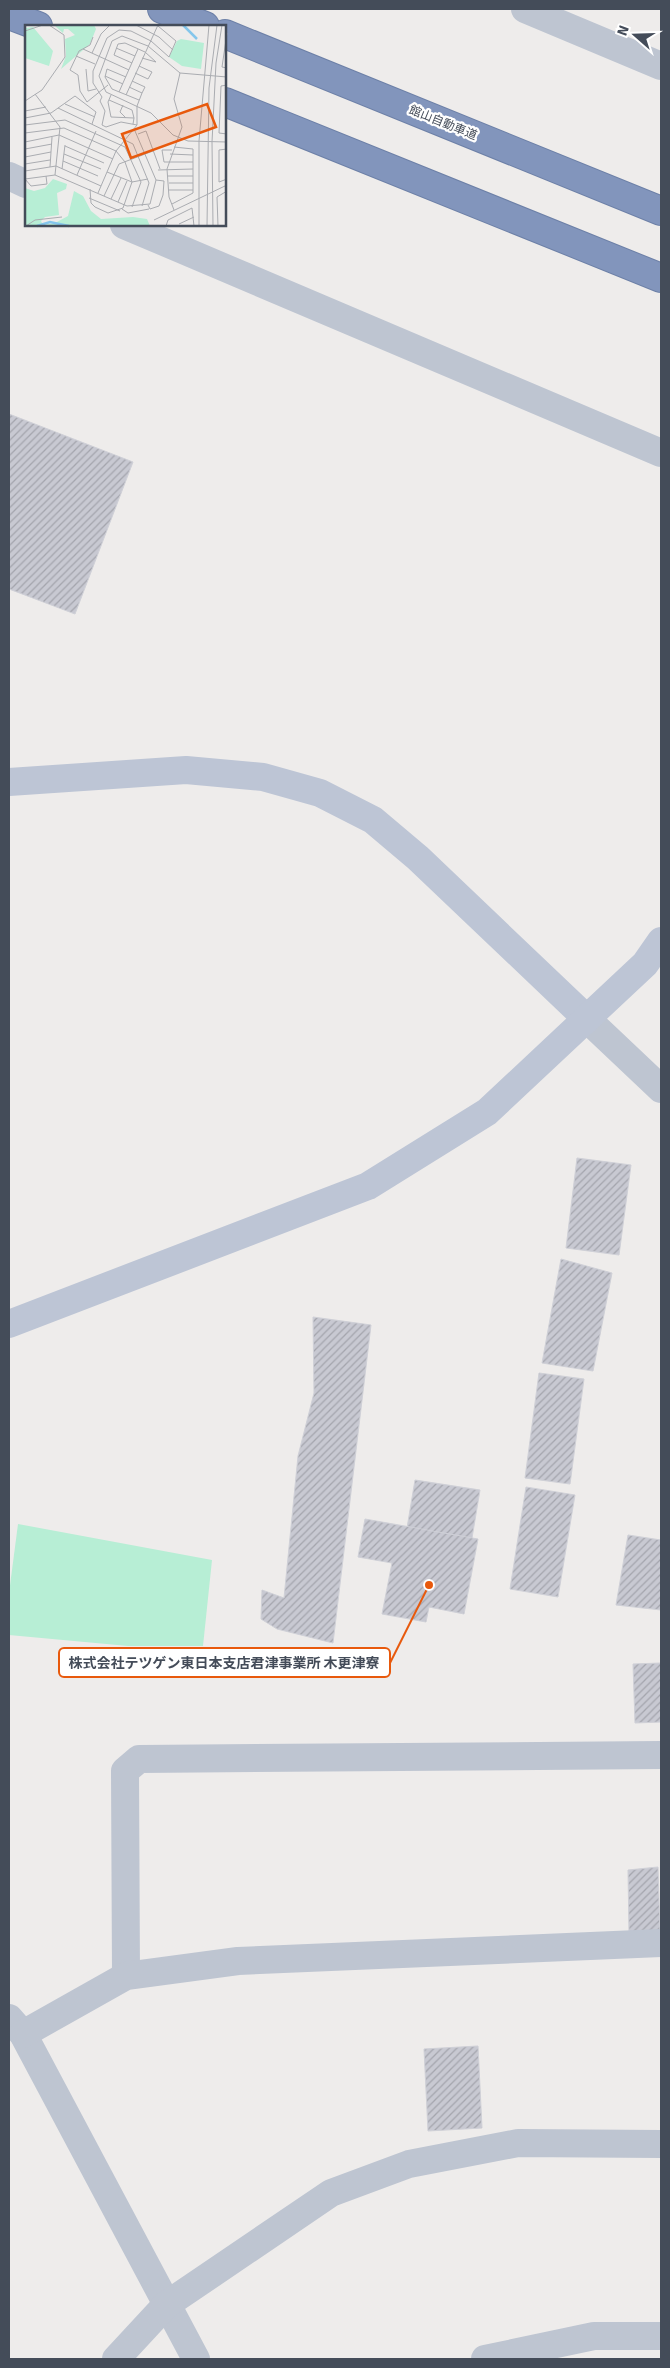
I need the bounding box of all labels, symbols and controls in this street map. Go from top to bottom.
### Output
north arrow [610,10,660,60]
text: N [614,23,633,38]
inset map [25,25,226,226]
street label: 館山自動車道 [407,103,479,143]
callout: 株式会社テツゲン東日本支店君津事業所 木更津寮 [59,1648,390,1677]
text: 株式会社テツゲン東日本支店君津事業所 木更津寮 [68,1655,380,1672]

